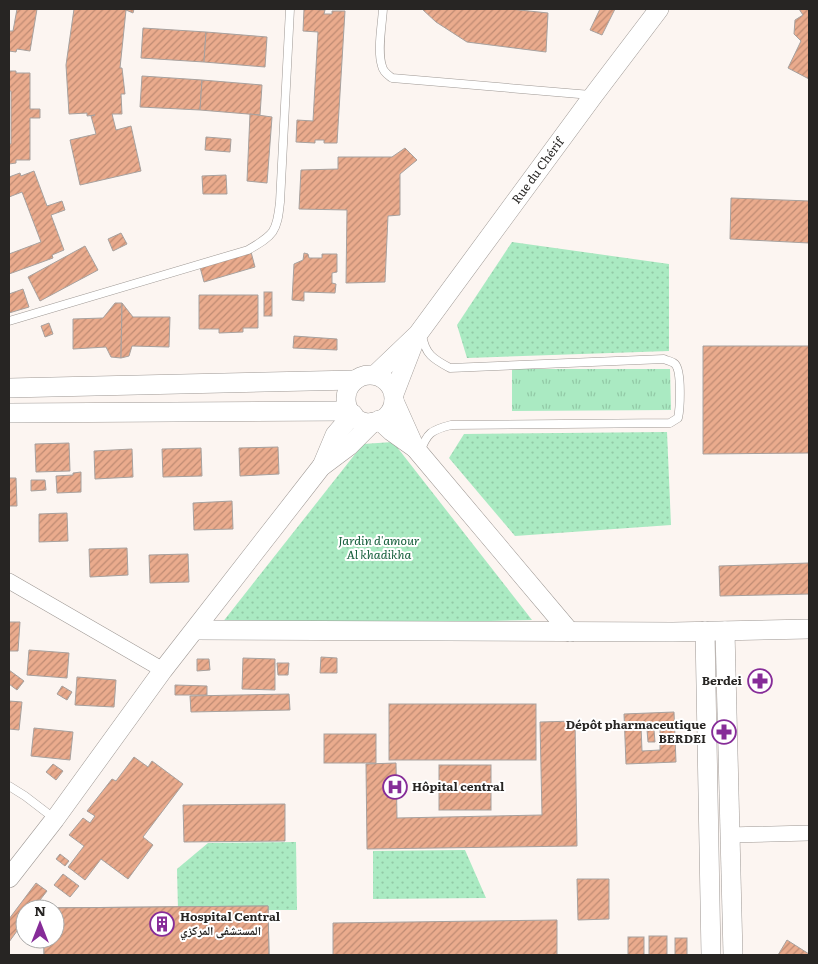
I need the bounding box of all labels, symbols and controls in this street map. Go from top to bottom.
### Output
street label: Rue du Chérif [507,132,568,207]
park label: Jardin d'amour Al khadikha [338,531,420,563]
pharmacy icon: Berdei [747,668,773,694]
place label: Berdei [702,671,743,689]
place label: Dépôt pharmaceutique BERDEI [566,715,706,747]
pharmacy icon: Dépôt pharmaceutique BERDEI [711,719,737,745]
hospital icon: Hôpital central [382,774,408,800]
place label: Hôpital central [412,777,505,795]
north arrow [15,899,65,949]
text: N [34,900,46,920]
place label: Hospital Central المستشفى المركزي [180,907,281,941]
building icon: Hospital Central المستشفى المركزي [149,911,175,937]

